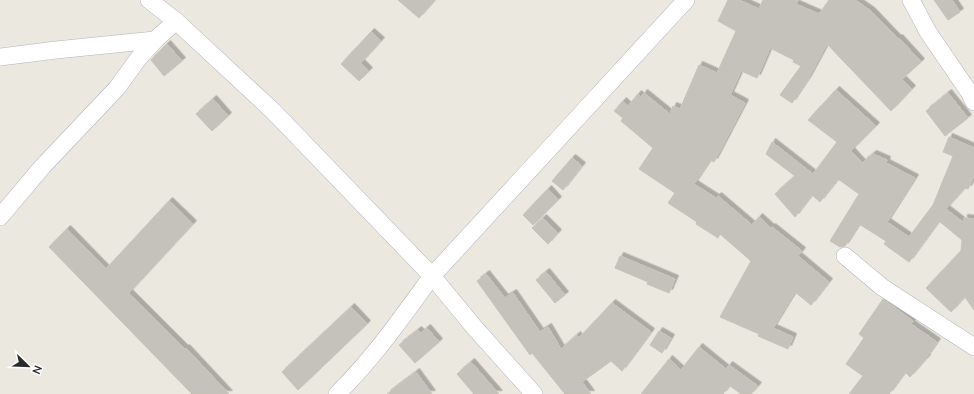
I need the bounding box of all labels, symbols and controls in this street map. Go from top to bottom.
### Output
north arrow [8,346,48,386]
text: N [28,363,45,376]

